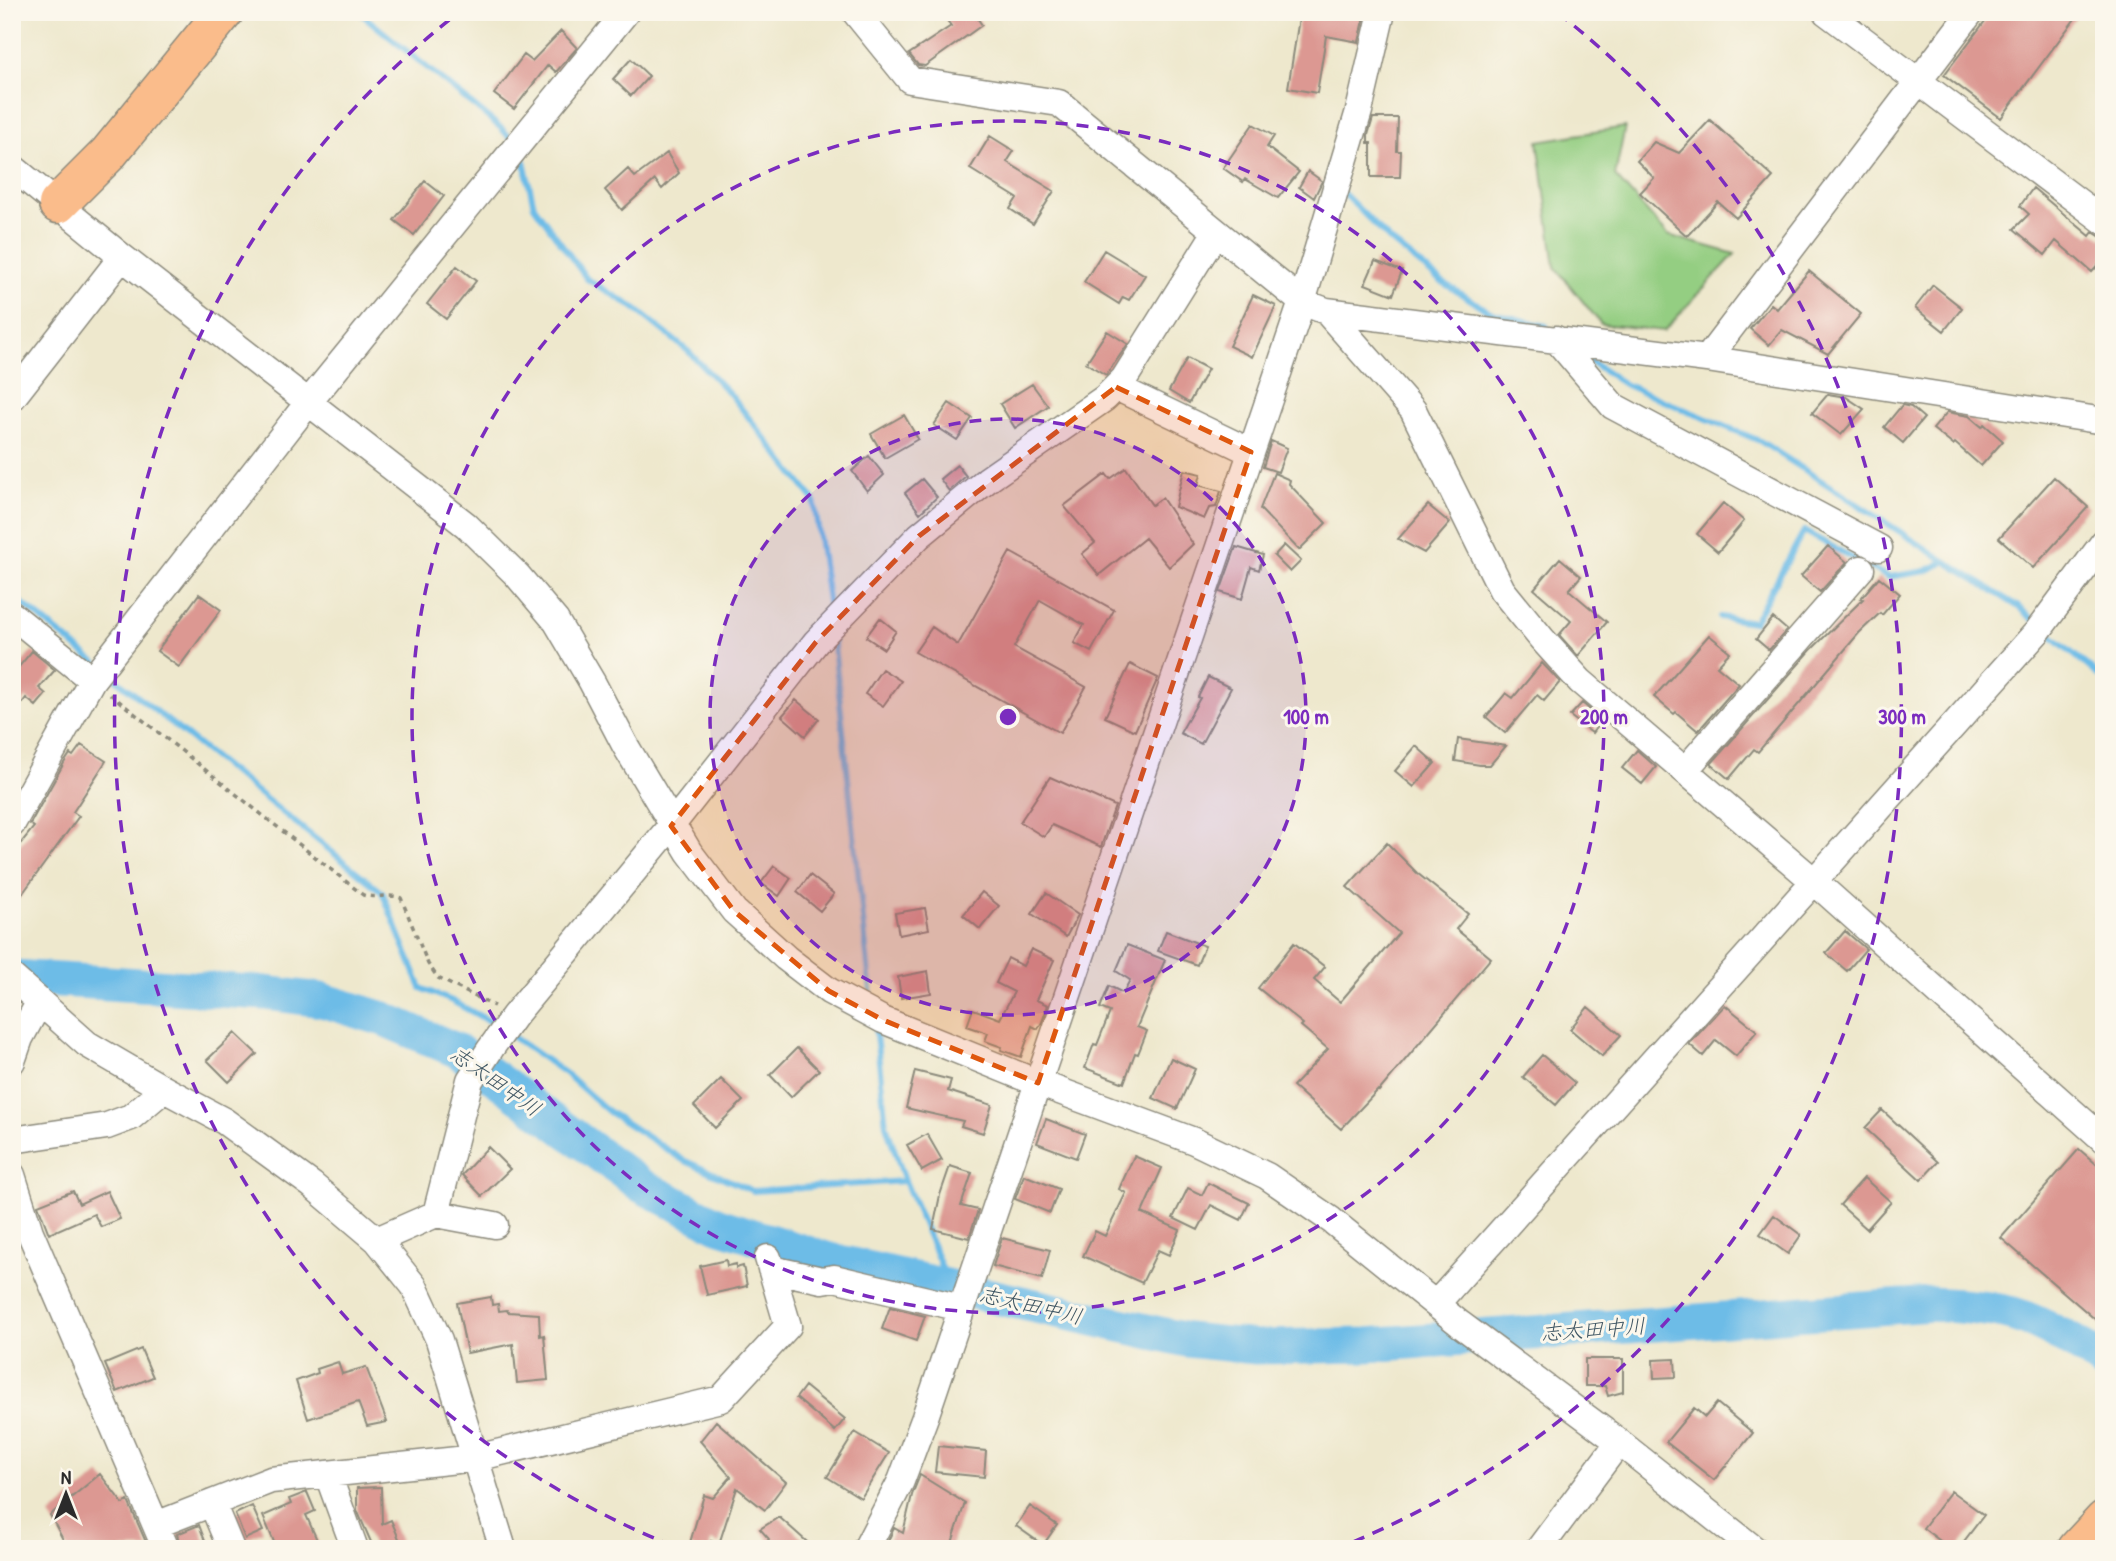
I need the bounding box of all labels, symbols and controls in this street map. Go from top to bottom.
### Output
text: 100 m [1283,702,1329,731]
text: 200 m [1580,702,1628,731]
text: 300 m [1878,702,1926,731]
centre of rings [996,705,1020,729]
water label: 志太田中川 [445,1039,547,1123]
water label: 志太田中川 [977,1279,1085,1331]
water label: 志太田中川 [1540,1311,1646,1347]
north arrow [32,1460,102,1530]
text: N [61,1464,71,1490]

